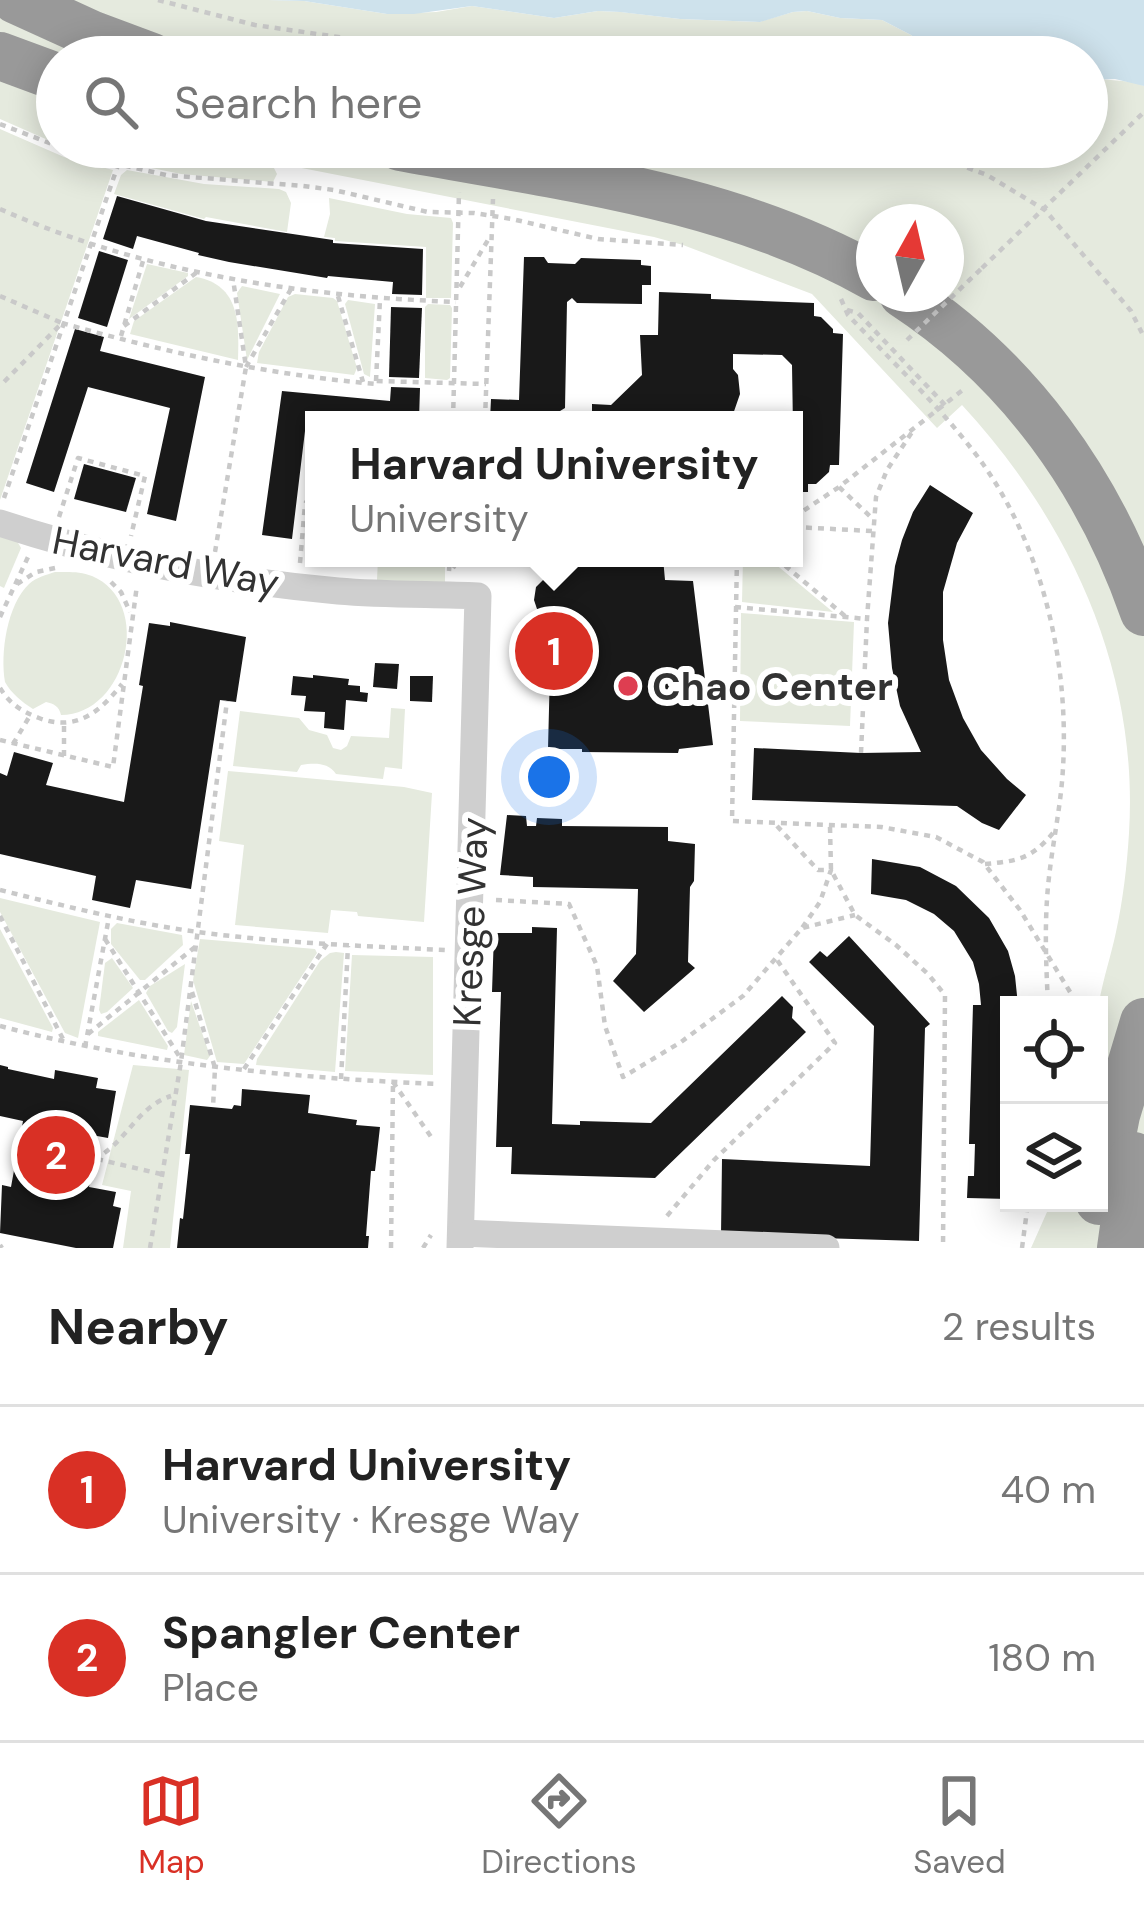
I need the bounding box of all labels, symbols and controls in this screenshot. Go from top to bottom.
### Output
search box [36,36,1108,168]
icon: search [78,69,144,135]
text: Search here [174,73,422,132]
north arrow [856,204,964,312]
popup [305,411,803,567]
text: Harvard University [349,434,759,493]
text: University [349,493,529,544]
street label: Harvard Way [48,515,283,608]
pin: 1 [515,606,593,696]
place label: Chao Center [652,661,893,712]
marker: Chao Center [615,673,641,699]
your location [519,747,579,807]
street label: Kresge Way [441,816,500,1028]
map controls [1000,996,1108,1212]
button: locate [1000,996,1108,1104]
button: layers [1000,1104,1108,1212]
pin: 2 [17,1110,95,1200]
text: Nearby [48,1293,229,1360]
text: 2 results [942,1301,1096,1352]
text: Harvard University [162,1435,571,1494]
text: 1 [80,1464,94,1515]
text: 40 m [1001,1464,1096,1515]
text: University · Kresge Way [162,1494,580,1545]
text: Spangler Center [162,1603,520,1662]
text: 2 [76,1632,98,1683]
text: 180 m [988,1632,1096,1683]
text: Place [162,1662,259,1713]
tab: Map [138,1768,205,1883]
tab: Directions [481,1768,637,1883]
tab: Saved [913,1768,1006,1883]

